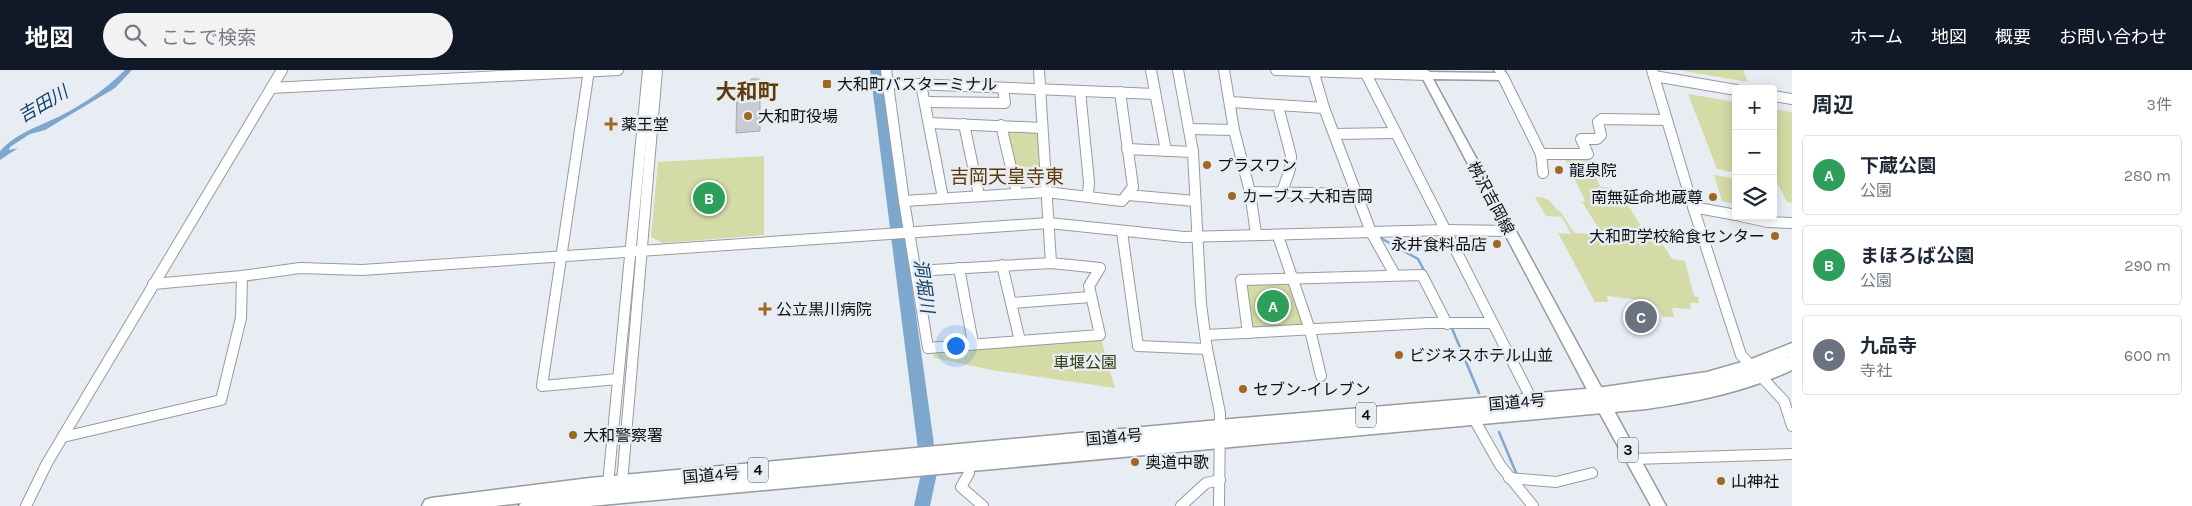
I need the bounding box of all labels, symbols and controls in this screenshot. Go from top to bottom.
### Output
search box [103,13,453,58]
icon: search [121,21,149,49]
text: 地図 [25,24,73,52]
text: ホーム [1850,26,1903,48]
text: 地図 [1931,26,1967,48]
text: 概要 [1995,26,2031,48]
text: お問い合わせ [2059,26,2167,48]
text: ここで検索 [161,27,256,49]
place label: 大和町バスターミナル [837,75,997,94]
marker: 大和町バスターミナル [821,78,833,90]
water label: 吉田川 [14,80,74,127]
district label: 大和町 [716,80,779,104]
map controls [1732,85,1777,220]
button: + [1732,85,1777,130]
text: 周辺 [1812,93,1854,117]
text: 3件 [2147,95,2172,114]
place label: 大和町役場 [758,107,838,126]
marker: 大和町役場 [742,110,754,122]
place label: 薬王堂 [621,115,669,134]
marker: 薬王堂 [605,118,617,130]
button: − [1732,130,1777,175]
text: 下蔵公園 [1860,155,1936,177]
place label: プラスワン [1217,156,1297,175]
street label: 桝沢吉岡線 [1464,158,1518,238]
marker: プラスワン [1201,159,1213,171]
place label: 龍泉院 [1569,161,1617,180]
marker: 龍泉院 [1553,164,1565,176]
district label: 吉岡天皇寺東 [950,166,1064,188]
text: A [1824,166,1834,185]
text: 280 m [2124,166,2171,185]
button: layers [1732,175,1777,220]
pin: B [693,179,725,217]
text: 公園 [1860,181,1892,200]
place label: カーブス 大和吉岡 [1242,187,1373,206]
place label: 南無延命地蔵尊 [1591,188,1703,207]
marker: カーブス 大和吉岡 [1226,190,1238,202]
marker: 南無延命地蔵尊 [1707,191,1719,203]
place label: 大和町学校給食センター [1589,227,1765,246]
marker: 大和町学校給食センター [1769,230,1781,242]
place label: 永井食料品店 [1391,235,1487,254]
marker: 永井食料品店 [1491,238,1503,250]
text: まほろば公園 [1860,245,1974,267]
text: B [1824,256,1834,275]
text: 290 m [2124,256,2171,275]
water label: 洞堀川 [909,258,939,316]
text: 公園 [1860,271,1892,290]
pin: A [1257,287,1289,325]
pin: C [1625,298,1657,336]
place label: 公立黒川病院 [776,300,872,319]
marker: 公立黒川病院 [758,302,772,316]
your location [943,333,969,359]
text: 九品寺 [1860,335,1917,357]
place label: ビジネスホテル山並 [1409,346,1553,365]
text: C [1824,346,1834,365]
text: 600 m [2124,346,2171,365]
marker: ビジネスホテル山並 [1393,349,1405,361]
park label: 車堰公園 [1053,353,1117,372]
text: 寺社 [1860,361,1892,380]
place label: セブン-イレブン [1253,380,1371,399]
marker: セブン-イレブン [1237,383,1249,395]
street label: 国道4号 [1488,390,1546,414]
road number: 4 [1356,402,1376,428]
street label: 国道4号 [1085,425,1143,449]
place label: 大和警察署 [583,426,663,445]
marker: 大和警察署 [567,429,579,441]
road number: 3 [1618,438,1638,462]
place label: 奥道中歌 [1145,453,1209,472]
marker: 奥道中歌 [1129,456,1141,468]
road number: 4 [748,458,768,482]
street label: 国道4号 [682,463,740,487]
place label: 山神社 [1731,472,1779,491]
marker: 山神社 [1715,475,1727,487]

